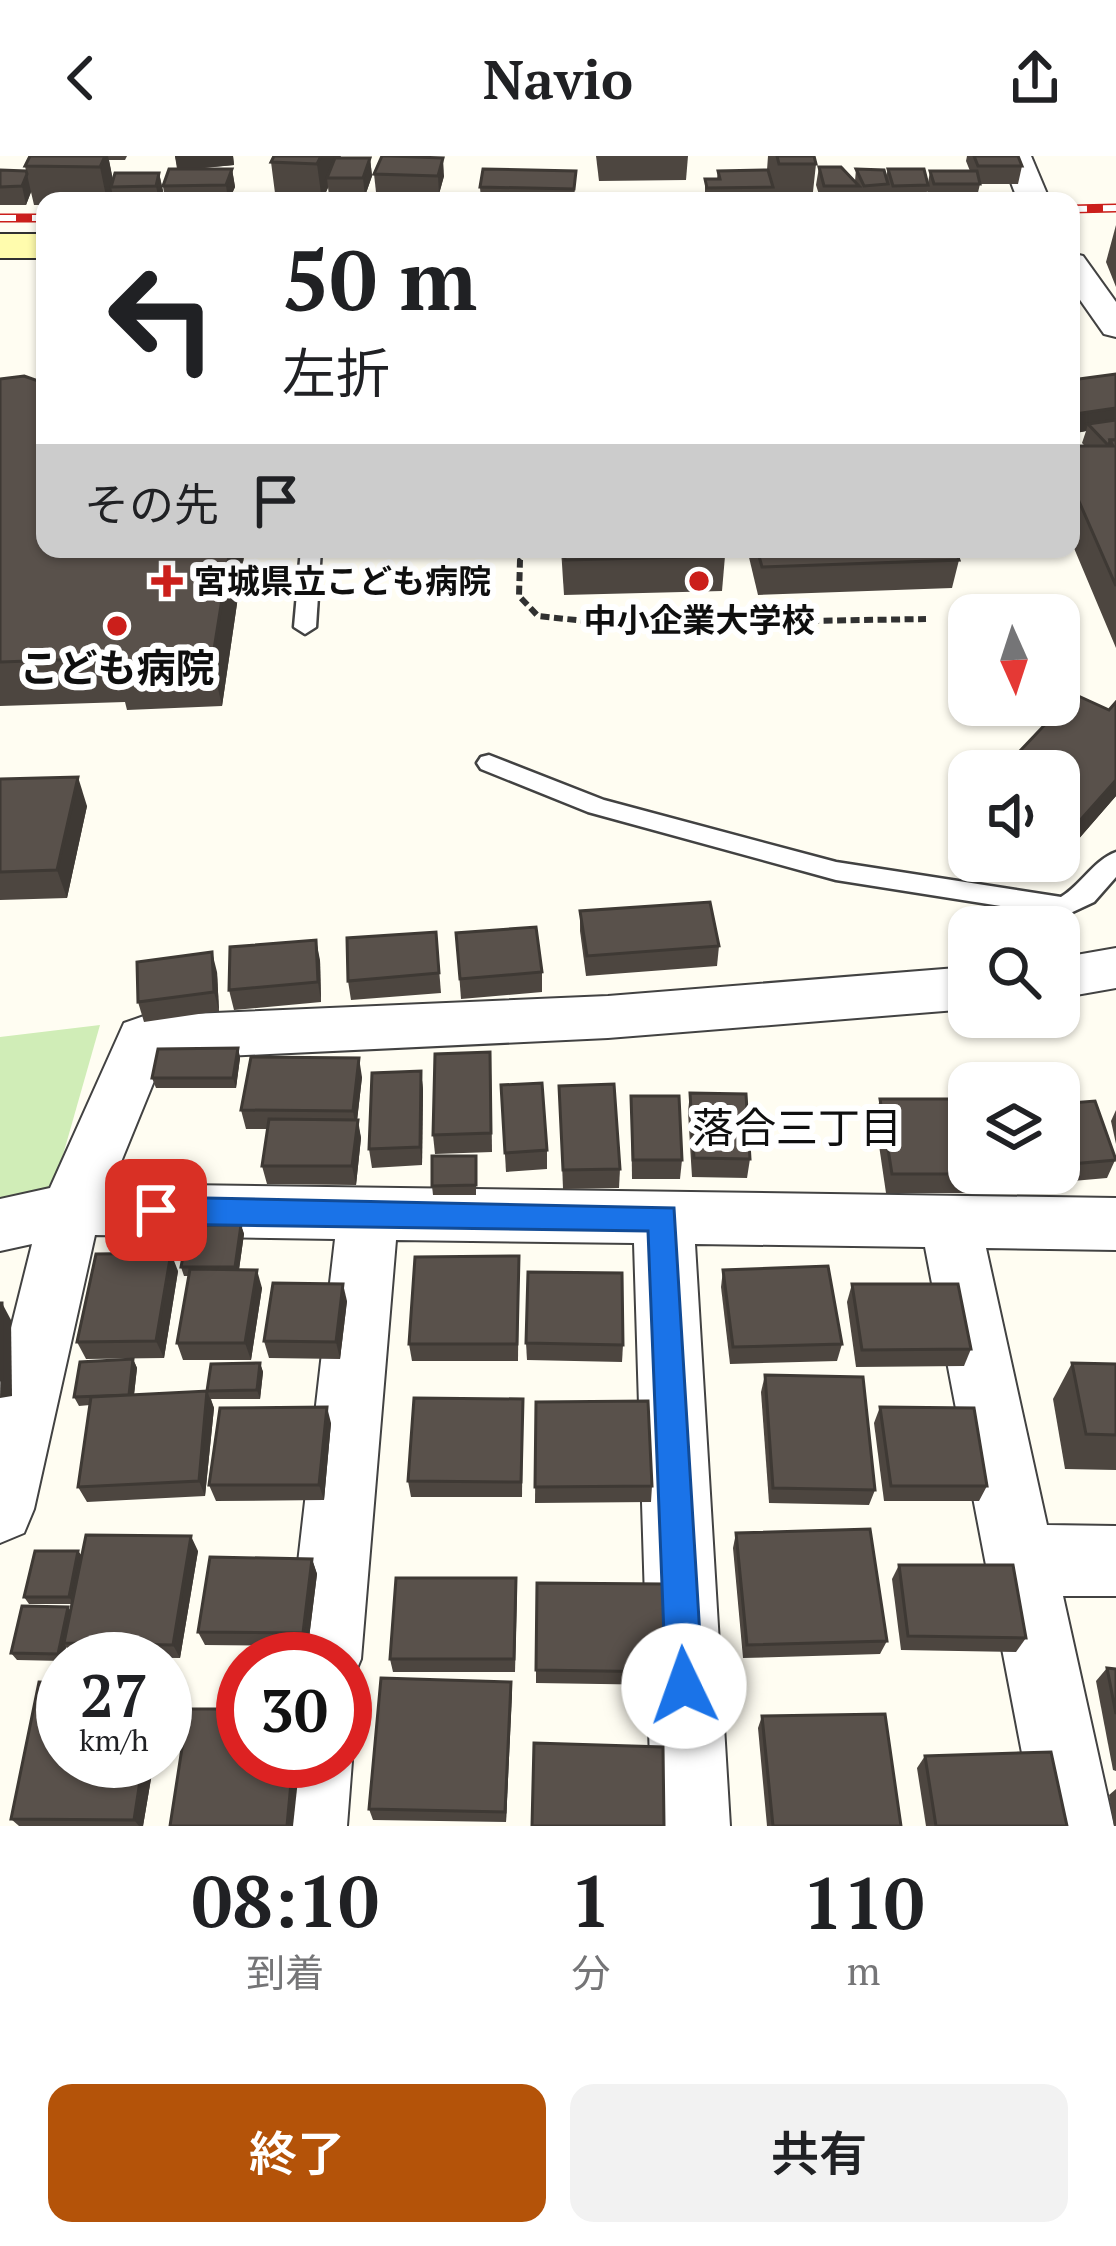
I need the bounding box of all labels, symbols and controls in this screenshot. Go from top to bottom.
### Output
text: Navio [483,43,633,114]
icon: back [48,45,114,111]
icon: share [1002,45,1068,111]
text: 50 m [282,223,477,334]
icon: left [84,240,240,396]
text: 左折 [282,337,390,408]
icon: arrive [243,468,309,534]
text: その先 [84,474,219,534]
place label: 宮城県立こども病院 [194,559,491,602]
marker: 宮城県立こども病院 [151,565,183,597]
marker: 中小企業大学校 [686,568,712,594]
north arrow [948,594,1080,726]
map controls [948,594,1080,1194]
place label: 中小企業大学校 [584,598,815,641]
marker: こども病院 [104,613,130,639]
place label: こども病院 [19,641,215,693]
button: sound [948,750,1080,882]
button: search [948,906,1080,1038]
button: layers [948,1062,1080,1194]
district label: 落合三丁目 [692,1099,902,1155]
pin [105,1159,207,1261]
icon: arrive [123,1177,189,1243]
position arrow [621,1623,747,1749]
speed limit sign: 30 [216,1632,372,1788]
text: 27 [80,1655,148,1734]
text: km/h [79,1720,149,1760]
text: 08:10 [191,1852,379,1948]
text: 1 [570,1852,611,1948]
text: 110 [802,1854,925,1950]
text: m [847,1944,880,1996]
text: 到着 [246,1946,324,1998]
text: 分 [571,1946,610,1998]
button: 終了 [48,2084,546,2222]
button: 共有 [570,2084,1068,2222]

